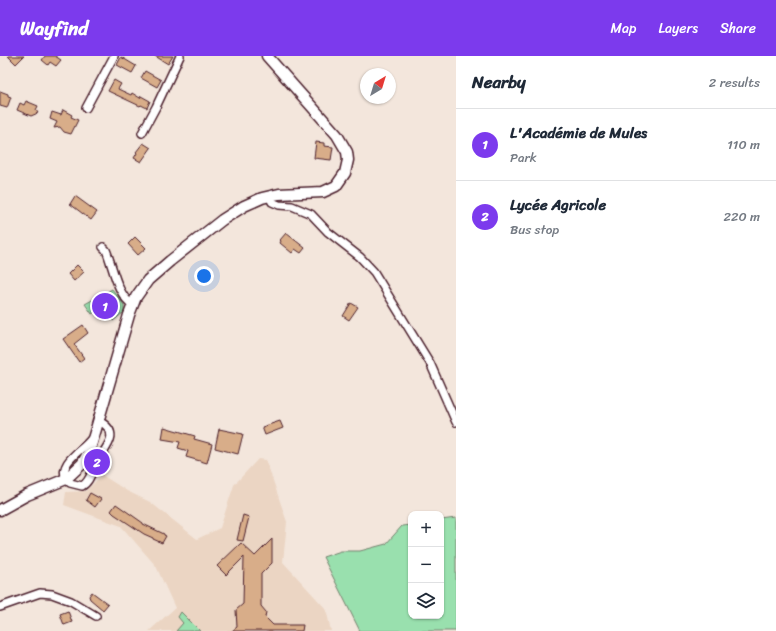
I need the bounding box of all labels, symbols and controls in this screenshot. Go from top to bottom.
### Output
text: Wayfind [20,12,88,45]
text: Map [611,16,636,41]
text: Layers [658,16,698,41]
text: Share [720,16,756,41]
text: Nearby [472,67,526,97]
north arrow [360,68,396,104]
text: 2 results [709,71,760,94]
text: L'Académie de Mules [510,120,647,146]
text: 1 [482,133,488,156]
text: 110 m [727,133,760,156]
text: Park [510,146,537,169]
text: Lycée Agricole [510,192,606,218]
text: 2 [481,205,489,228]
text: 220 m [723,205,760,228]
text: Bus stop [510,218,559,241]
your location [194,266,214,286]
pin: 1 [92,291,118,321]
pin: 2 [84,447,110,477]
map controls [408,511,444,619]
button: + [408,511,444,547]
button: − [408,547,444,583]
button: layers [408,583,444,619]

